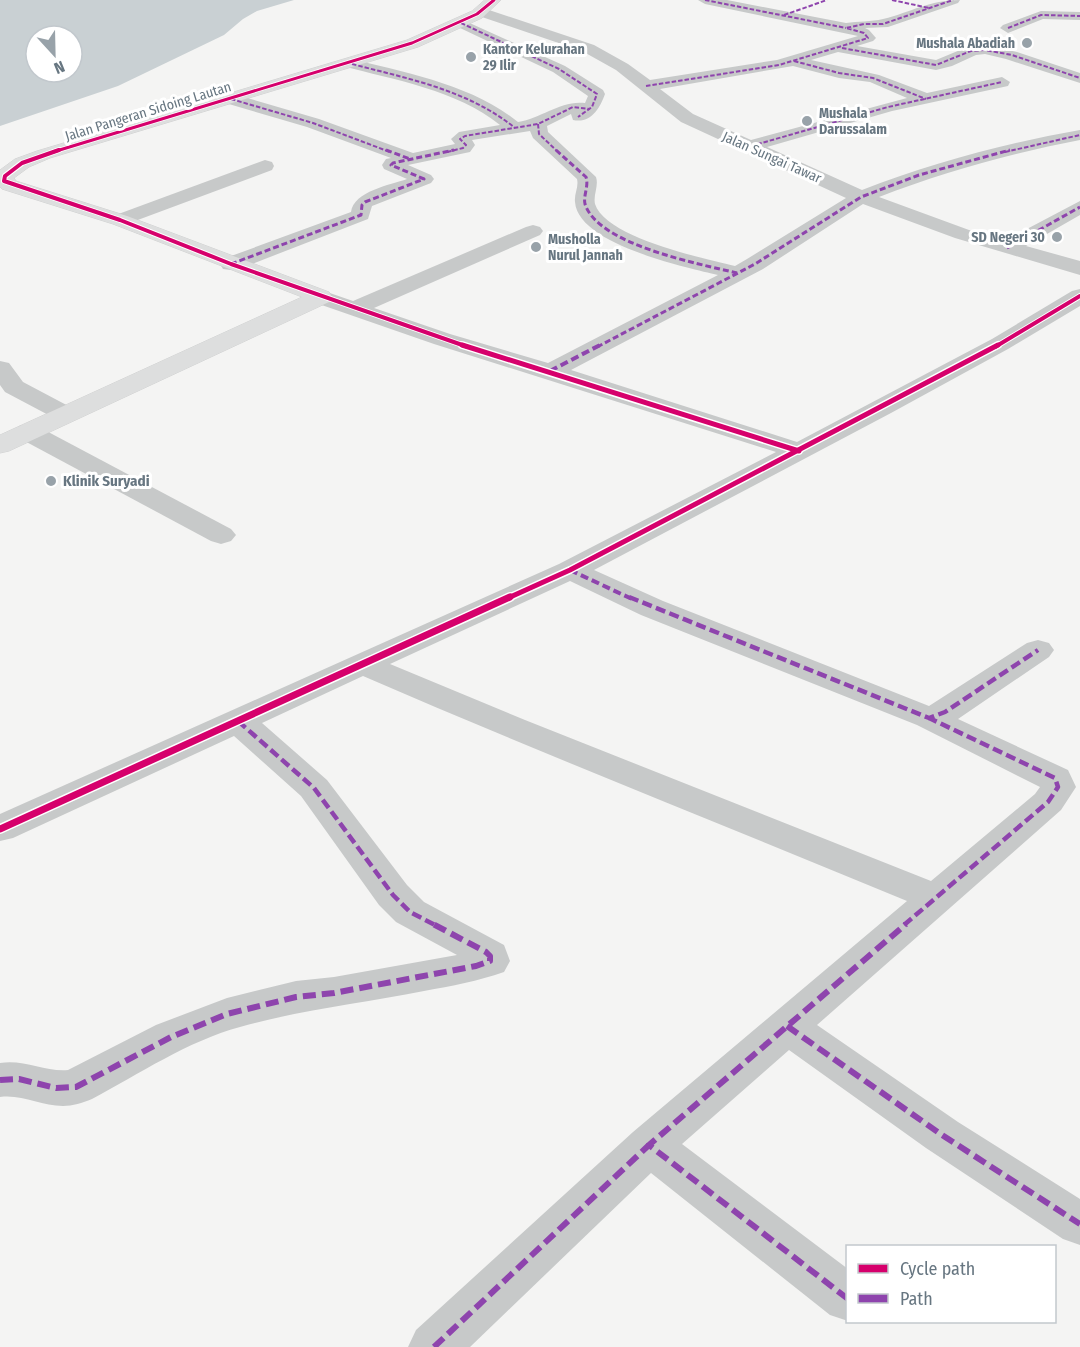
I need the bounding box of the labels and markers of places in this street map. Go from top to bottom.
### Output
place label: Mushala Abadiah [916,35,1015,52]
marker: Mushala Abadiah [1020,36,1034,50]
place label: Kantor Kelurahan 29 Ilir [482,41,585,74]
marker: Kantor Kelurahan 29 Ilir [464,50,478,64]
place label: Mushala Darussalam [819,105,887,138]
marker: Mushala Darussalam [800,114,814,128]
place label: SD Negeri 30 [971,229,1045,246]
marker: SD Negeri 30 [1050,230,1064,244]
place label: Musholla Nurul Jannah [548,231,623,264]
marker: Musholla Nurul Jannah [529,240,543,254]
place label: Klinik Suryadi [63,472,150,490]
marker: Klinik Suryadi [44,474,58,488]

